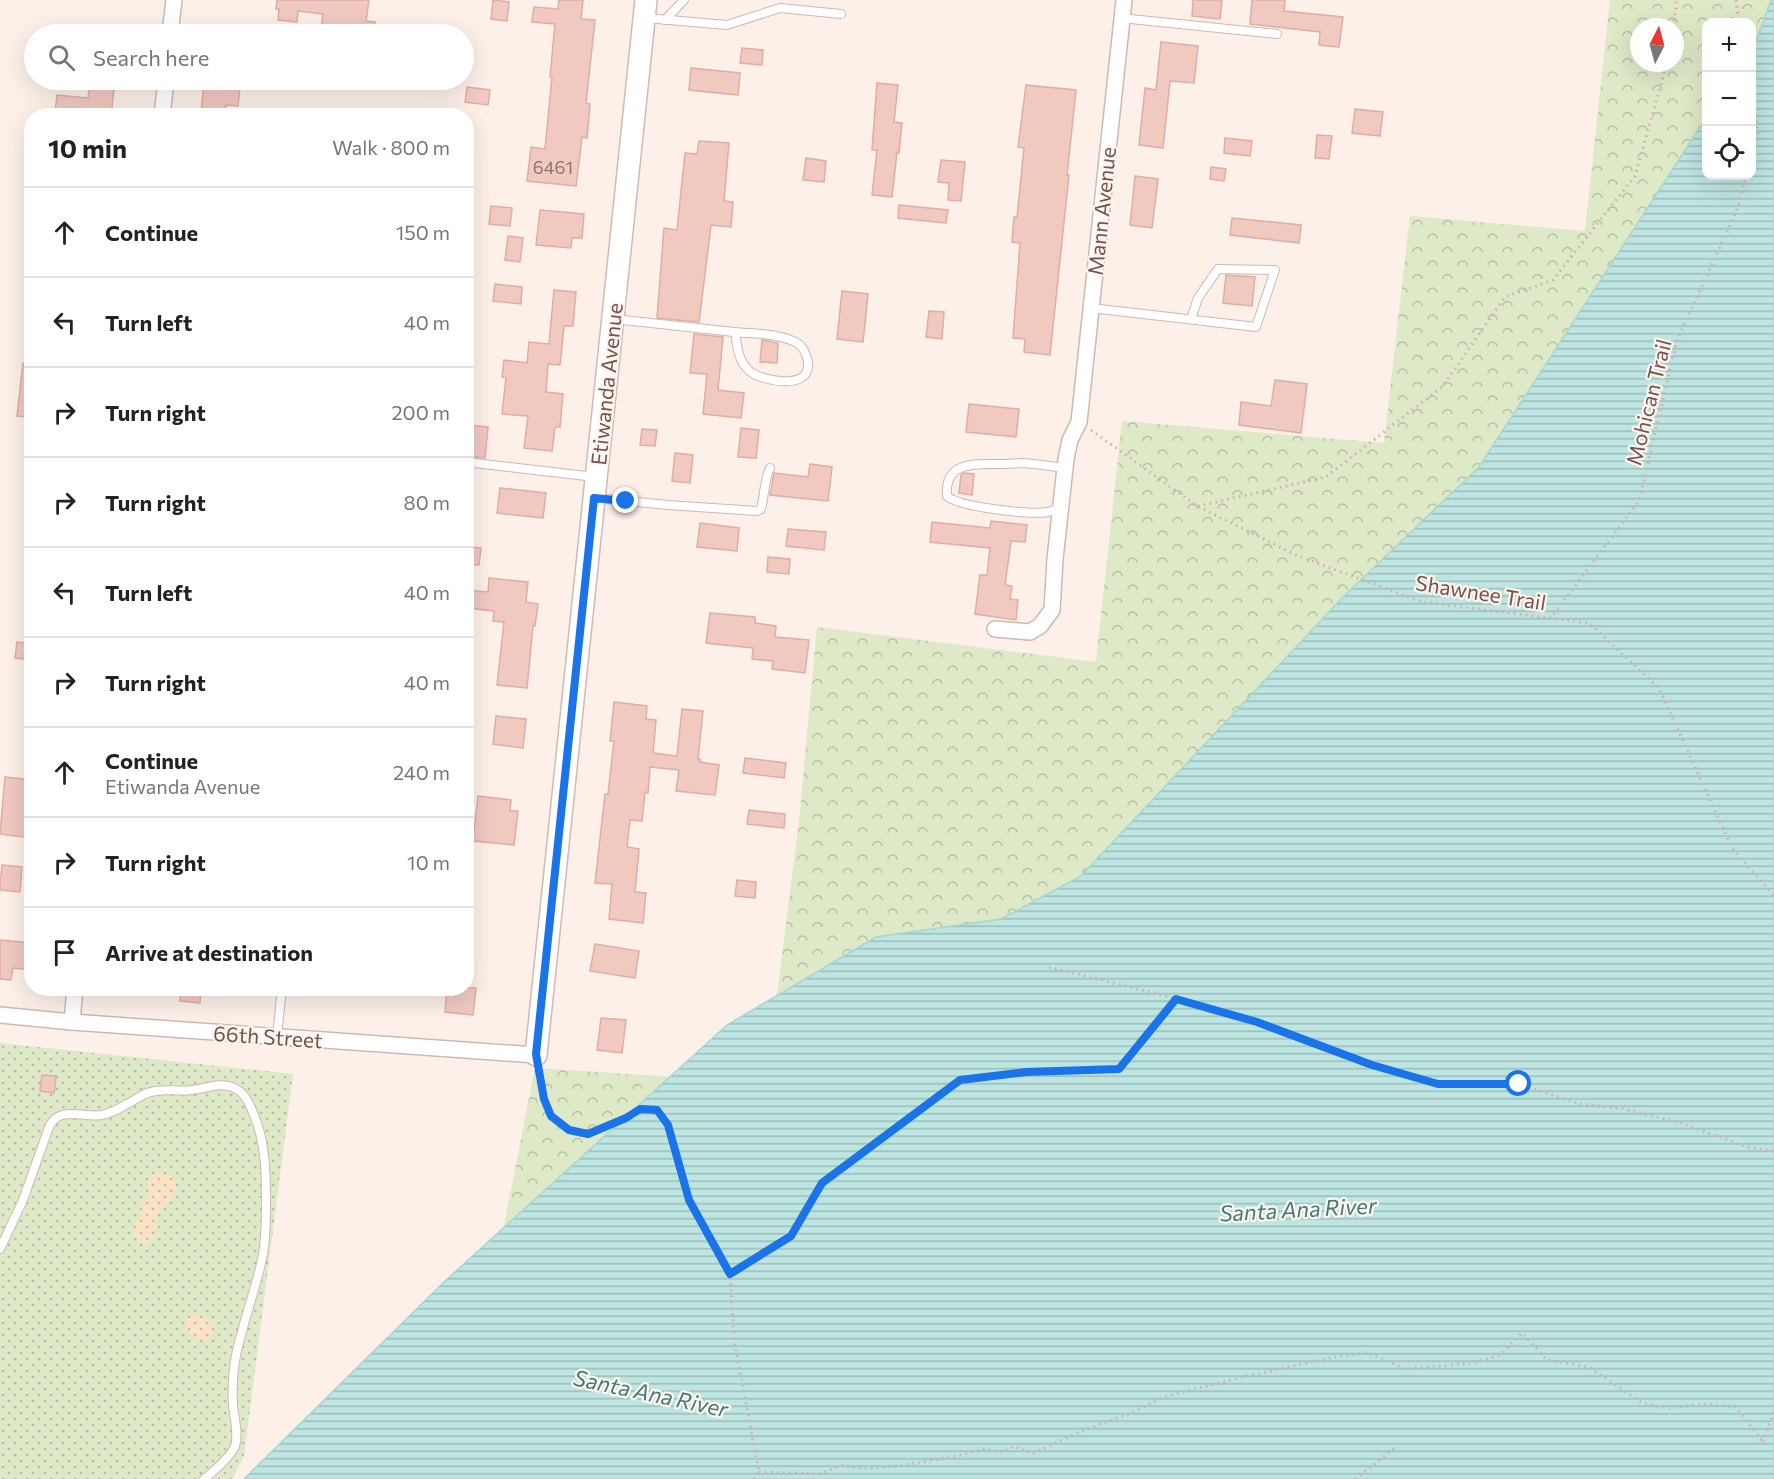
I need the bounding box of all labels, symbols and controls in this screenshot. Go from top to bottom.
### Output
north arrow [1630,18,1684,72]
map controls [1702,18,1756,180]
button: + [1702,18,1756,72]
search box [24,24,474,90]
icon: search [45,41,78,74]
text: Search here [93,44,209,71]
button: − [1702,72,1756,126]
button: locate [1702,126,1756,180]
text: 10 min [48,132,127,163]
text: Walk · 800 m [332,135,450,159]
street label: Mann Avenue [1082,146,1120,276]
house number: 6461 [533,156,573,178]
icon: ahead [48,216,81,249]
text: Continue [105,219,198,246]
text: 150 m [396,220,450,244]
street label: Etiwanda Avenue [585,302,627,466]
icon: left [48,306,81,339]
text: Turn left [105,309,192,336]
text: 40 m [404,310,450,334]
street label: Mohican Trail [1620,336,1676,468]
icon: right [48,396,81,429]
text: Turn right [105,399,206,426]
text: 200 m [392,400,450,424]
icon: right [48,486,81,519]
route end [612,487,638,513]
text: Turn right [105,489,206,516]
text: 80 m [404,490,450,514]
street label: Shawnee Trail [1414,569,1548,615]
icon: left [48,576,81,609]
text: Turn left [105,579,192,606]
text: 40 m [404,580,450,604]
icon: right [48,666,81,699]
text: Turn right [105,669,206,696]
text: 40 m [404,670,450,694]
text: Continue [105,747,198,774]
icon: ahead [48,756,81,789]
text: 240 m [393,760,450,784]
text: Etiwanda Avenue [105,774,260,798]
icon: right [48,846,81,879]
text: Turn right [105,849,206,876]
text: 10 m [407,850,450,874]
icon: arrive [48,936,81,969]
text: Arrive at destination [105,939,313,966]
street label: 66th Street [213,1020,323,1052]
route start [1505,1070,1531,1096]
water label: Santa Ana River [1219,1191,1378,1227]
water label: Santa Ana River [571,1363,732,1423]

